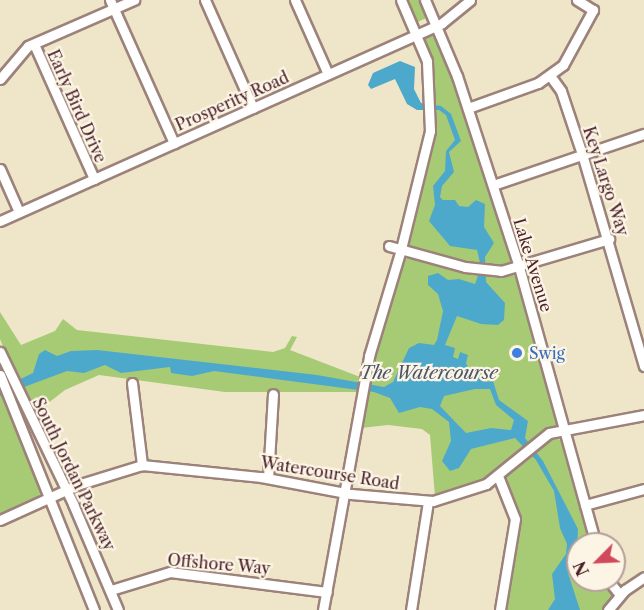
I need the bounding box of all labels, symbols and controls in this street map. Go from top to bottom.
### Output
street label: Early Bird Drive [43,46,111,166]
street label: Prosperity Road [172,67,292,135]
street label: Key Largo Way [579,123,633,239]
street label: Lake Avenue [510,216,556,314]
place label: Swig [529,343,565,363]
marker: Swig [510,346,524,360]
water label: The Watercourse [360,362,498,384]
street label: South Jordan Parkway [29,394,119,554]
street label: Watercourse Road [259,453,401,493]
north arrow [566,532,626,592]
street label: Offshore Way [166,550,272,578]
text: N [569,558,593,579]

